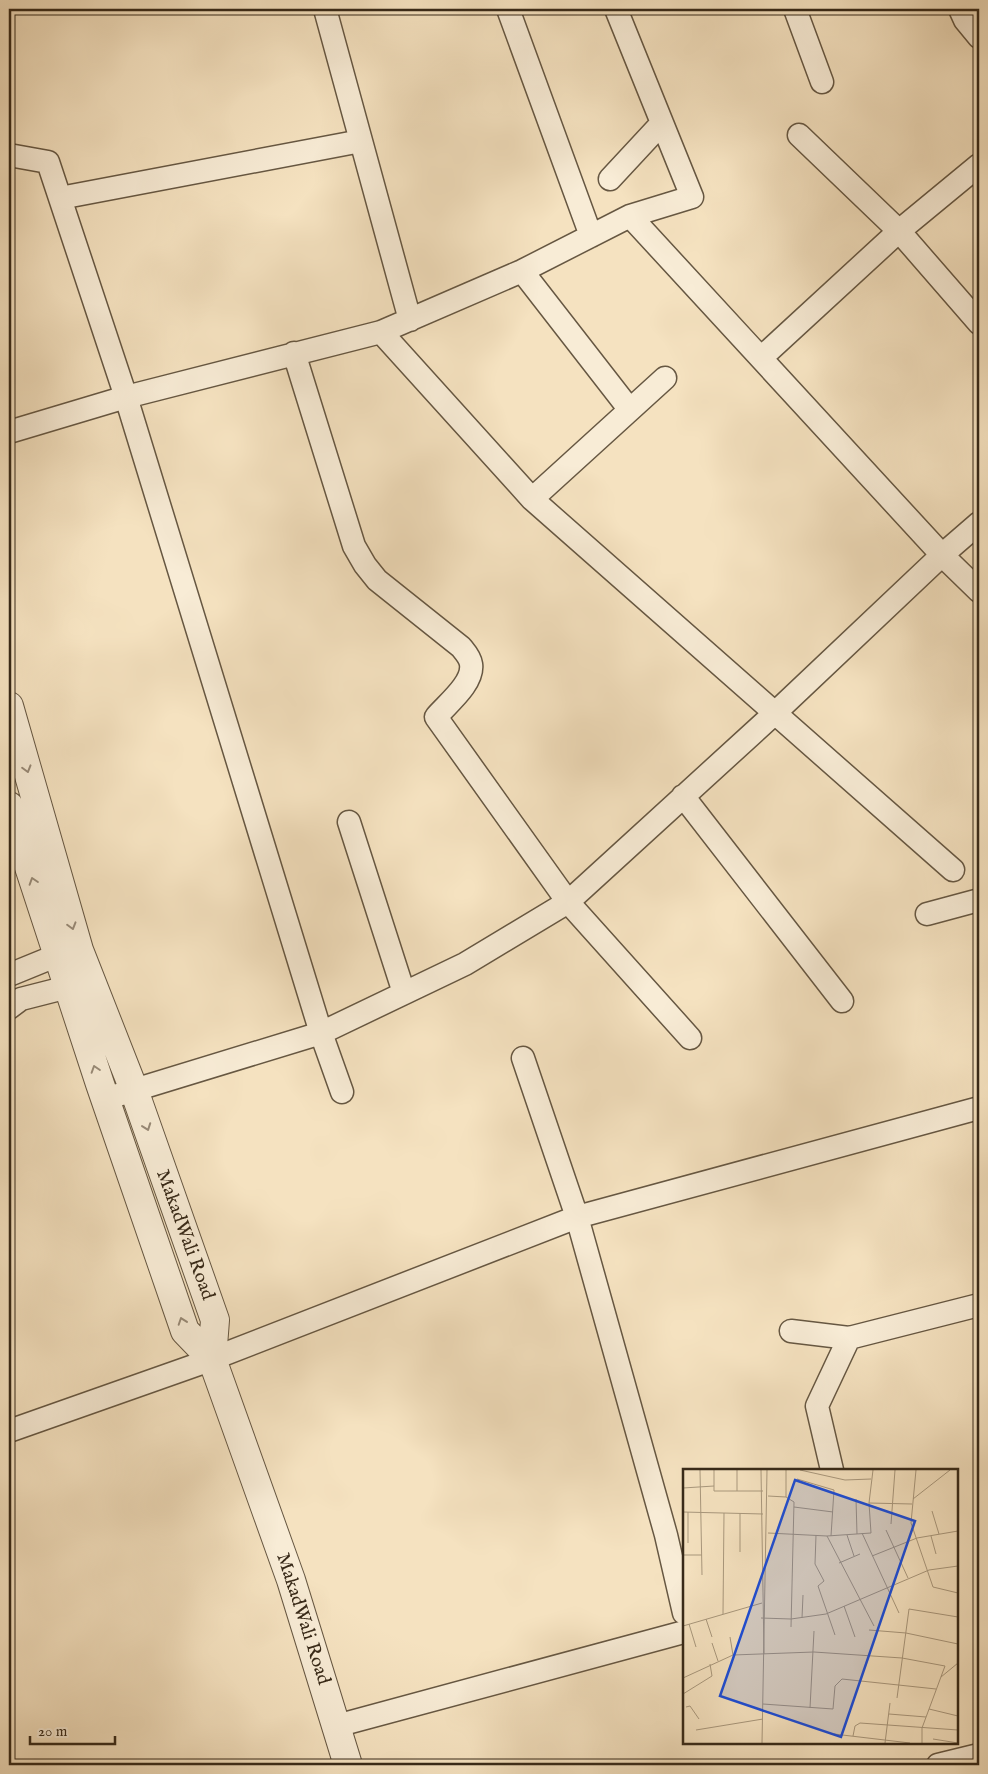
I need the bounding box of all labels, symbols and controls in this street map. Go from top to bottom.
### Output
one-way arrow [21,765,32,774]
one-way arrow [29,877,39,886]
one-way arrow [66,921,76,929]
one-way arrow [90,1065,100,1073]
one-way arrow [141,1122,151,1131]
street label: MakadWali Road [150,1166,220,1304]
one-way arrow [178,1318,188,1326]
inset map [683,1469,958,1744]
street label: MakadWali Road [270,1550,336,1689]
scale bar [30,1714,115,1746]
text: 20 m [38,1722,68,1741]

